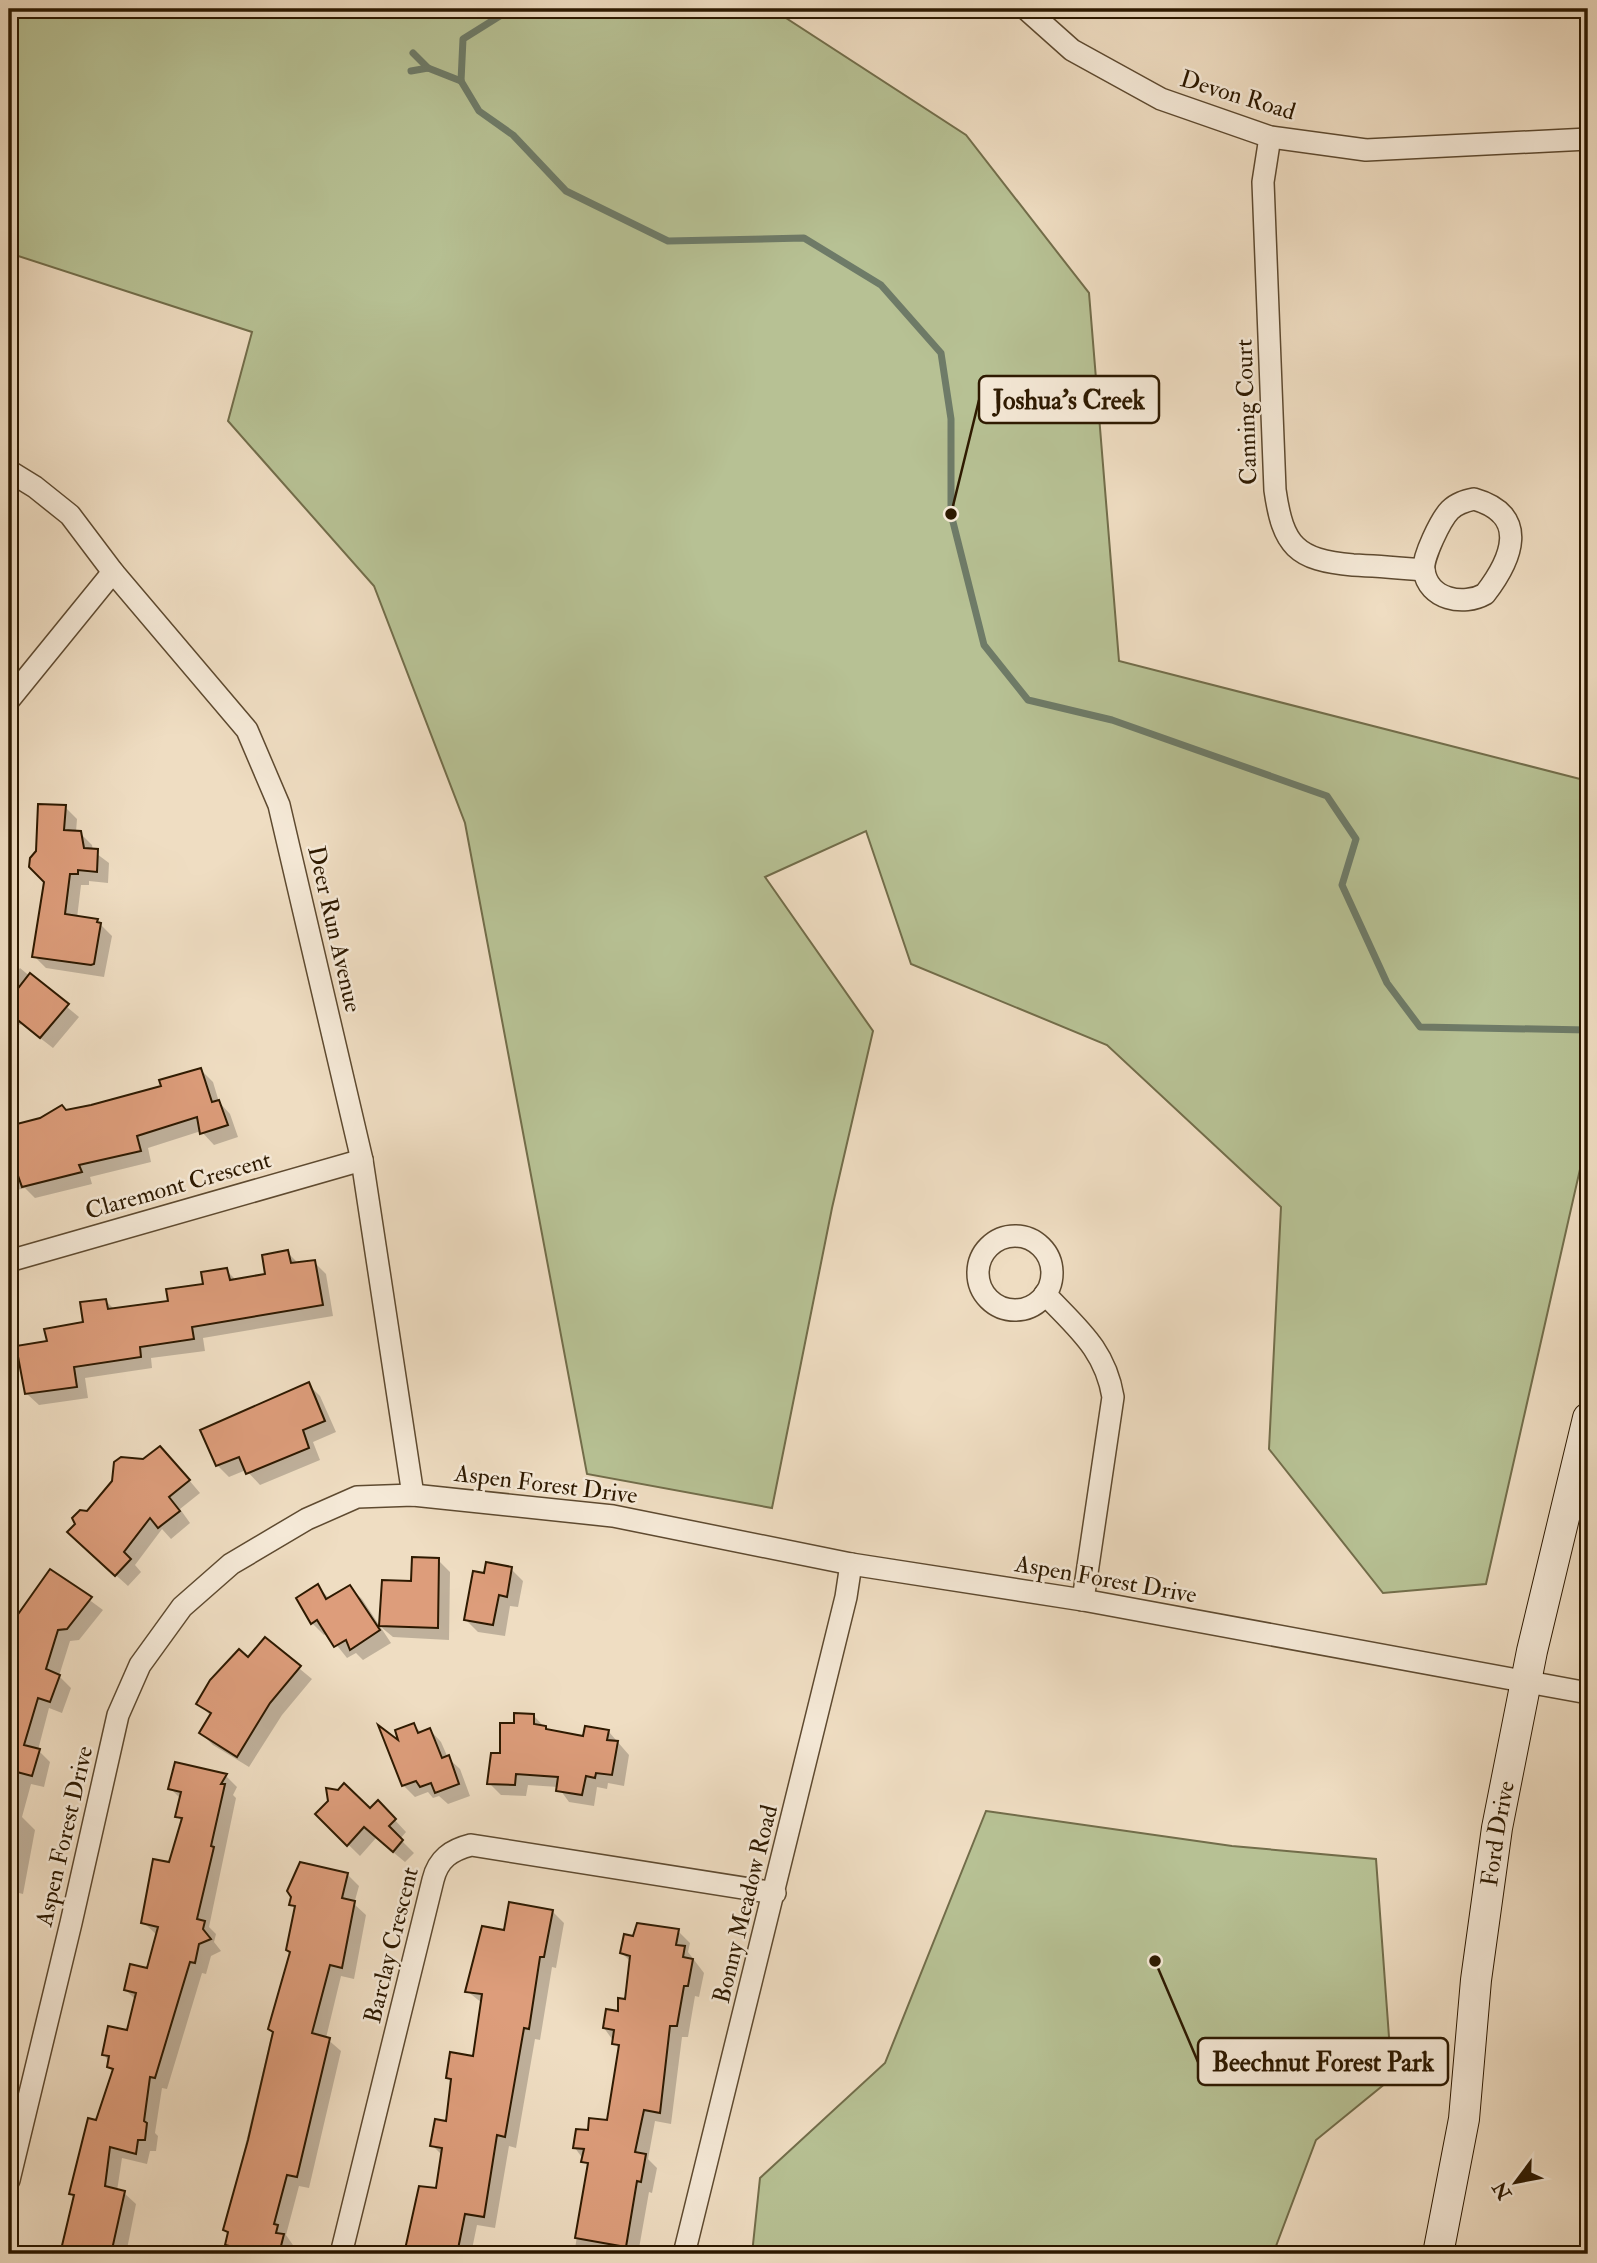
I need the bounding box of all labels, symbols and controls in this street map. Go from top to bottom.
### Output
street label: Devon Road [1176,63,1299,128]
street label: Canning Court [1228,338,1265,485]
callout: Joshua's Creek [979,376,1159,423]
text: Joshua's Creek [991,385,1146,417]
street label: Deer Run Avenue [300,843,369,1015]
street label: Claremont Crescent [82,1144,275,1227]
street label: Aspen Forest Drive [452,1458,639,1511]
street label: Aspen Forest Drive [1012,1548,1199,1611]
street label: Aspen Forest Drive [28,1743,100,1930]
street label: Ford Drive [1474,1778,1522,1888]
street label: Bonny Meadow Road [706,1802,785,2007]
street label: Barclay Crescent [357,1864,426,2026]
callout: Beechnut Forest Park [1198,2038,1448,2085]
text: Beechnut Forest Park [1212,2047,1435,2079]
north arrow [1482,2148,1552,2218]
text: N [1487,2176,1518,2205]

